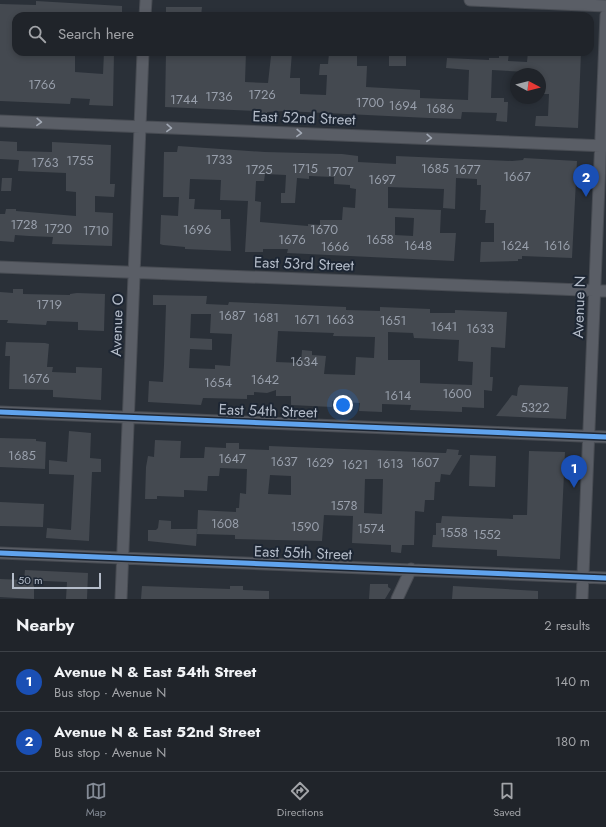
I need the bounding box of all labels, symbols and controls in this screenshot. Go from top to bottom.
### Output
search box [12,12,594,56]
icon: search [26,23,48,45]
text: Search here [58,23,134,45]
north arrow [510,68,546,104]
house number: 1766 [28,75,56,94]
house number: 1726 [248,85,276,104]
house number: 1736 [205,87,233,106]
house number: 1744 [170,90,198,109]
house number: 1700 [356,93,384,112]
house number: 1694 [389,96,418,115]
house number: 1686 [426,99,454,118]
street label: East 52nd Street [252,105,356,131]
one-way arrow [36,118,42,126]
one-way arrow [166,123,172,132]
one-way arrow [296,129,302,137]
one-way arrow [426,134,432,143]
house number: 1733 [206,150,232,169]
house number: 1755 [66,151,94,170]
house number: 1763 [31,153,59,172]
house number: 1715 [292,159,318,178]
house number: 1685 [421,159,449,178]
house number: 1725 [245,160,273,179]
house number: 1677 [454,160,481,179]
house number: 1707 [326,162,354,181]
pin: 2 [573,164,599,197]
house number: 1667 [503,167,531,186]
house number: 1697 [368,170,396,189]
house number: 1728 [10,215,38,234]
house number: 1720 [44,219,72,238]
house number: 1696 [183,220,211,239]
house number: 1670 [310,220,338,239]
house number: 1710 [83,221,109,240]
house number: 1676 [278,230,306,249]
house number: 1658 [366,230,394,249]
house number: 1648 [404,236,432,255]
house number: 1624 [501,236,530,255]
house number: 1616 [544,236,570,255]
house number: 1666 [321,237,349,256]
street label: East 53rd Street [254,251,355,277]
street label: Avenue N [567,275,591,339]
street label: Avenue O [105,293,129,357]
house number: 1719 [36,295,62,314]
house number: 1687 [218,306,246,325]
house number: 1681 [253,308,279,327]
house number: 1671 [294,310,320,329]
house number: 1663 [326,310,354,329]
house number: 1651 [380,311,406,330]
house number: 1641 [431,317,457,336]
house number: 1633 [466,319,494,338]
house number: 1634 [290,352,318,371]
house number: 1676 [22,369,50,388]
house number: 1642 [251,370,279,389]
house number: 1654 [204,373,233,392]
house number: 1600 [443,384,472,403]
house number: 1614 [385,386,412,405]
your location [333,395,353,415]
street label: East 54th Street [218,398,318,424]
house number: 5322 [520,398,550,417]
house number: 1685 [8,446,36,465]
house number: 1647 [218,449,246,468]
house number: 1637 [270,452,298,471]
house number: 1629 [306,453,334,472]
house number: 1607 [411,453,439,472]
house number: 1613 [377,454,403,473]
house number: 1621 [342,455,368,474]
pin: 1 [561,455,587,488]
house number: 1578 [330,496,358,515]
house number: 1608 [211,514,239,533]
house number: 1590 [291,517,319,536]
house number: 1574 [357,519,385,538]
house number: 1558 [440,523,468,542]
house number: 1552 [473,525,501,544]
street label: East 55th Street [253,540,353,566]
scale bar [12,571,101,590]
text: 50 m [18,572,43,588]
text: Nearby [16,613,74,637]
text: 2 results [544,616,590,635]
text: Avenue N & East 54th Street [54,661,256,683]
text: 1 [26,672,32,691]
text: 140 m [555,672,590,691]
text: Bus stop · Avenue N [54,683,166,702]
text: Avenue N & East 52nd Street [54,721,260,743]
text: 2 [25,732,33,751]
text: 180 m [555,732,590,751]
text: Bus stop · Avenue N [54,743,166,762]
tab: Map [85,780,107,820]
tab: Directions [277,780,323,820]
tab: Saved [493,780,521,820]

